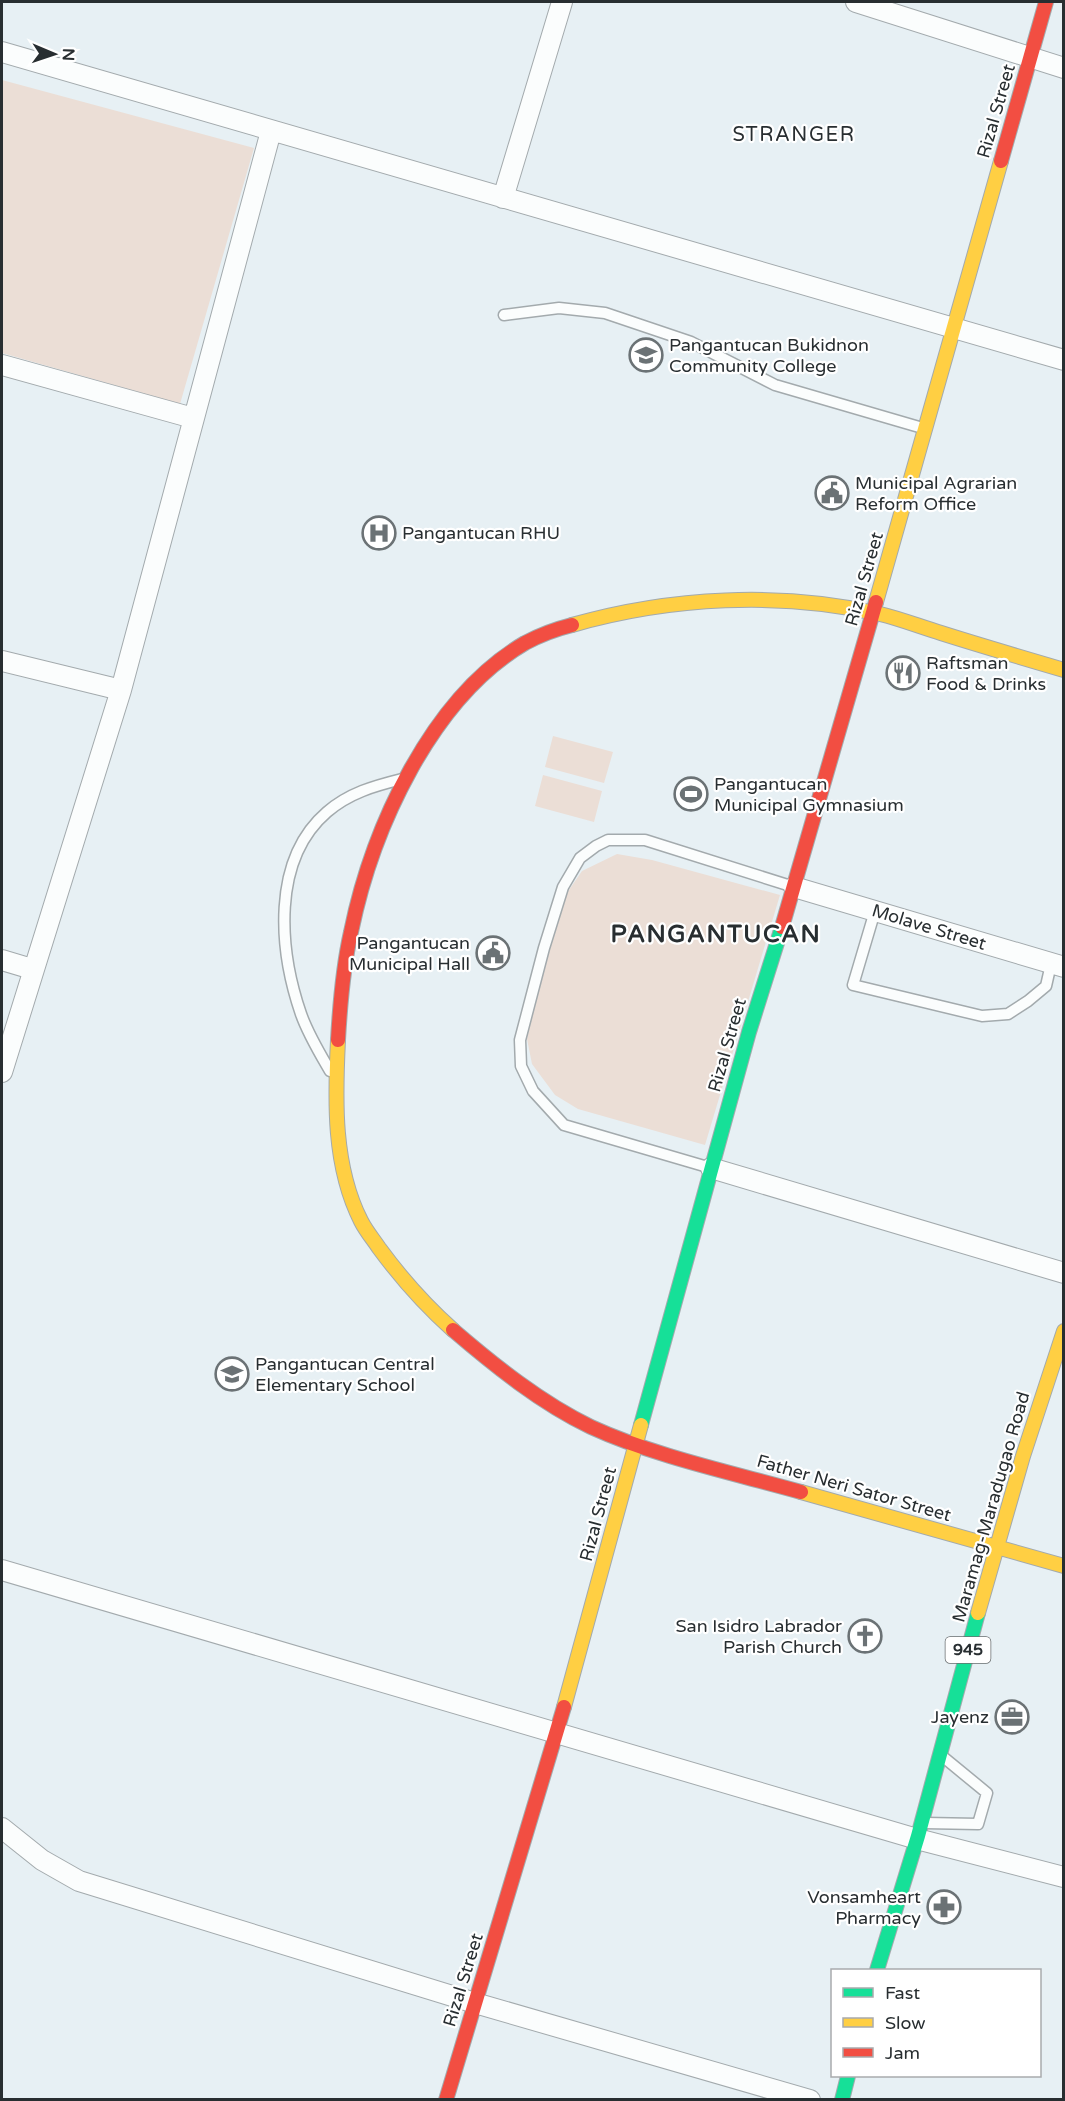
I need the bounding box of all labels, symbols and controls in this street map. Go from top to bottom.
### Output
north arrow [24,24,84,84]
text: N [58,48,78,61]
street label: Rizal Street [972,61,1020,161]
district label: STRANGER [732,123,856,147]
place label: Pangantucan Bukidnon Community College [669,334,869,377]
school or university icon: Pangantucan Bukidnon Community College [628,337,664,373]
place label: Municipal Agrarian Reform Office [855,472,1017,515]
public building icon: Municipal Agrarian Reform Office [814,475,850,511]
hospital icon: Pangantucan RHU [361,515,397,551]
place label: Pangantucan RHU [402,522,560,544]
street label: Rizal Street [840,529,888,629]
place label: Raftsman Food & Drinks [926,652,1046,695]
restaurant icon: Raftsman Food & Drinks [885,655,921,691]
place label: Pangantucan Municipal Gymnasium [714,773,904,816]
sports icon: Pangantucan Municipal Gymnasium [673,776,709,812]
street label: Molave Street [869,899,989,955]
district label: PANGANTUCAN [611,920,821,949]
place label: Pangantucan Municipal Hall [349,932,470,975]
public building icon: Pangantucan Municipal Hall [475,935,511,971]
street label: Rizal Street [703,995,751,1095]
place label: Pangantucan Central Elementary School [255,1353,435,1396]
school or university icon: Pangantucan Central Elementary School [214,1356,250,1392]
street label: Maramag-Maradugao Road [947,1389,1035,1625]
street label: Father Neri Sator Street [754,1450,954,1526]
street label: Rizal Street [575,1464,621,1564]
place label: San Isidro Labrador Parish Church [675,1615,842,1658]
church icon: San Isidro Labrador Parish Church [847,1618,883,1654]
road number: 945 [946,1637,990,1663]
office icon: Jayenz [994,1699,1030,1735]
place label: Jayenz [931,1706,989,1728]
place label: Vonsamheart Pharmacy [807,1886,921,1929]
pharmacy icon: Vonsamheart Pharmacy [926,1889,962,1925]
street label: Rizal Street [438,1930,488,2030]
legend [831,1969,1041,2077]
text: Fast [885,1982,920,2004]
text: Slow [885,2012,926,2034]
text: Jam [885,2042,920,2064]

